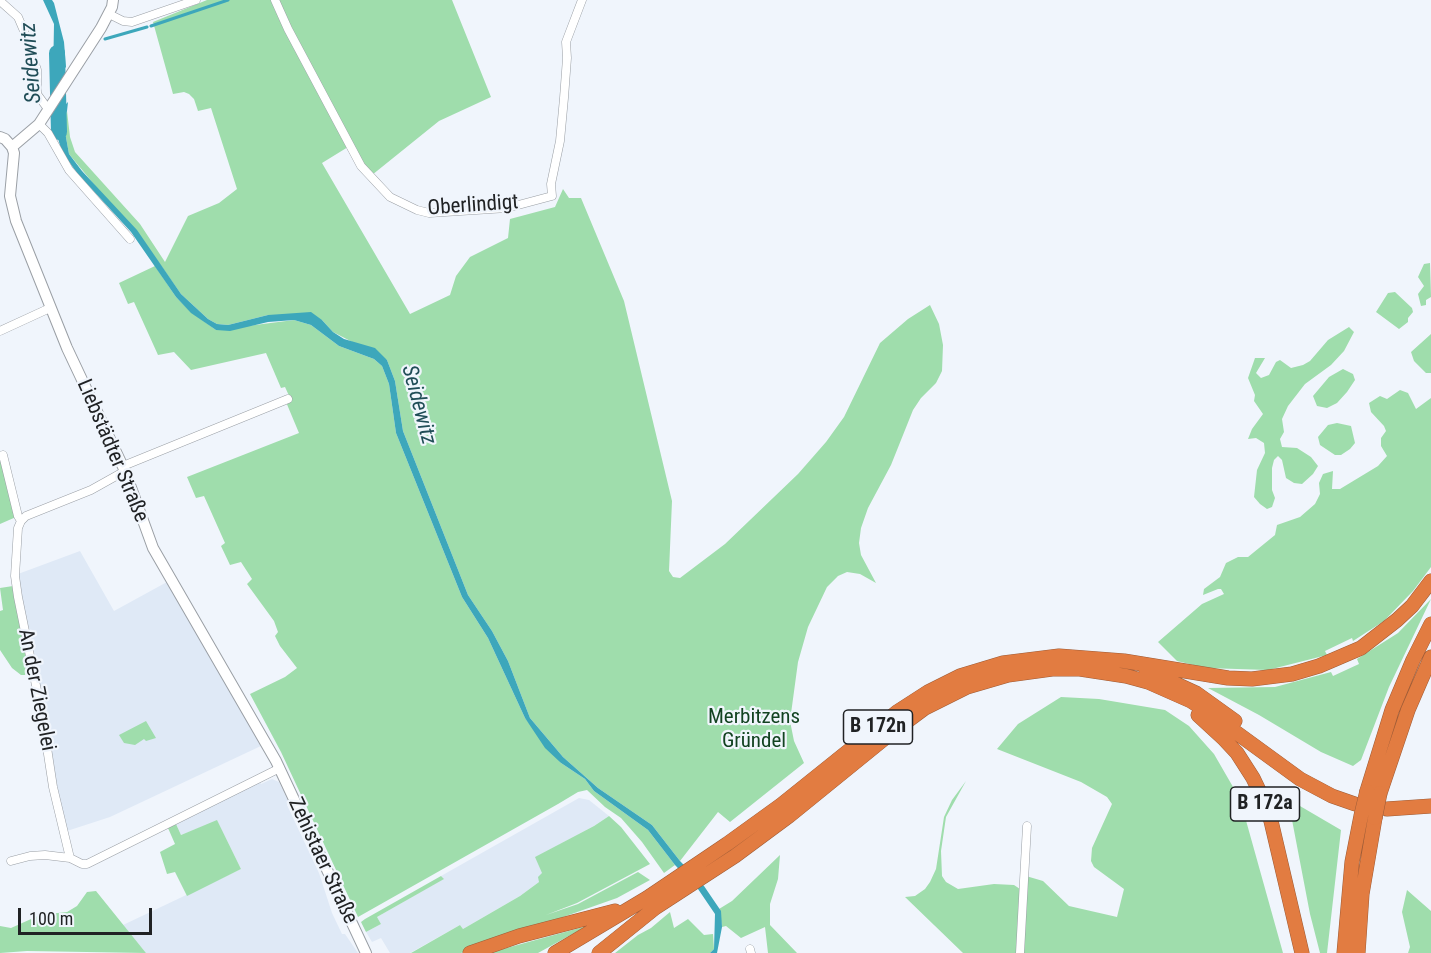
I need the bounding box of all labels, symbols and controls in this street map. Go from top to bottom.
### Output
water label: Seidewitz [16,22,48,104]
street label: Oberlindigt [427,190,519,222]
water label: Seidewitz [395,362,441,448]
street label: Liebstädter Straße [71,376,153,526]
street label: An der Ziegelei [12,627,60,753]
park label: Merbitzens Gründel [708,705,800,755]
road number: B 172n [844,710,912,744]
road number: B 172a [1230,787,1300,821]
street label: Zehistaer Straße [282,794,362,928]
scale bar [21,896,154,934]
text: 100 m [29,908,73,929]

